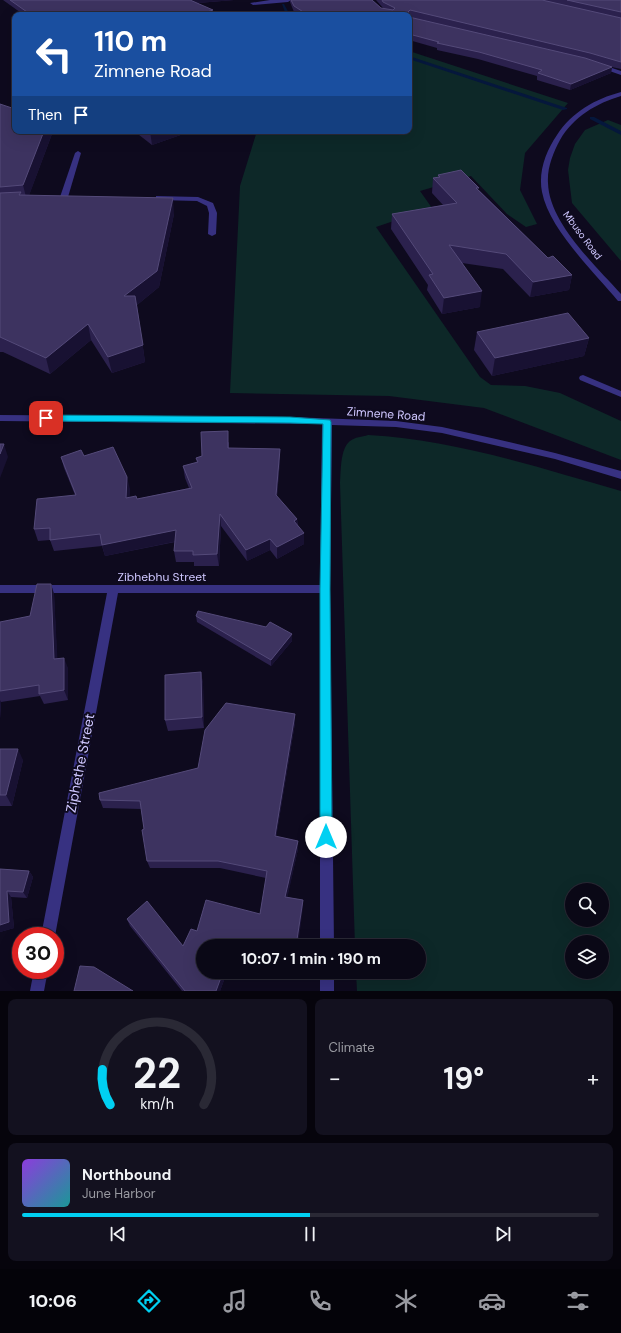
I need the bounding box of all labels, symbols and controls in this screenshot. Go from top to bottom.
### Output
text: 110 m [94,23,167,60]
icon: left [28,28,80,80]
text: Zimnene Road [94,59,212,83]
icon: arrive [70,104,92,126]
text: Then [28,105,62,125]
street label: Mbuso Road [560,209,605,262]
pin [29,401,63,435]
street label: Zimnene Road [346,403,426,425]
icon: arrive [35,407,57,429]
street label: Zibhebhu Street [117,569,207,585]
street label: Ziphethe Street [62,712,98,814]
position arrow [305,816,347,858]
map controls [565,883,609,979]
button: search [565,883,609,927]
speed limit sign: 30 [12,927,64,979]
button: layers [565,935,609,979]
text: 10:07 · 1 min · 190 m [241,949,381,969]
text: Climate [329,1039,375,1056]
text: 22 [133,1047,181,1101]
text: 19° [443,1059,484,1098]
text: − [329,1064,341,1093]
text: + [587,1064,599,1093]
text: km/h [140,1095,174,1113]
text: Northbound [82,1165,171,1185]
text: June Harbor [82,1185,156,1202]
icon: previous [107,1223,129,1245]
icon: pause [299,1223,321,1245]
icon: next [492,1223,514,1245]
icon: directions [135,1287,163,1315]
icon: music [221,1287,249,1315]
icon: phone [306,1287,334,1315]
icon: climate [392,1287,420,1315]
icon: car [478,1287,506,1315]
icon: filters [564,1287,592,1315]
text: 10:06 [29,1289,77,1313]

